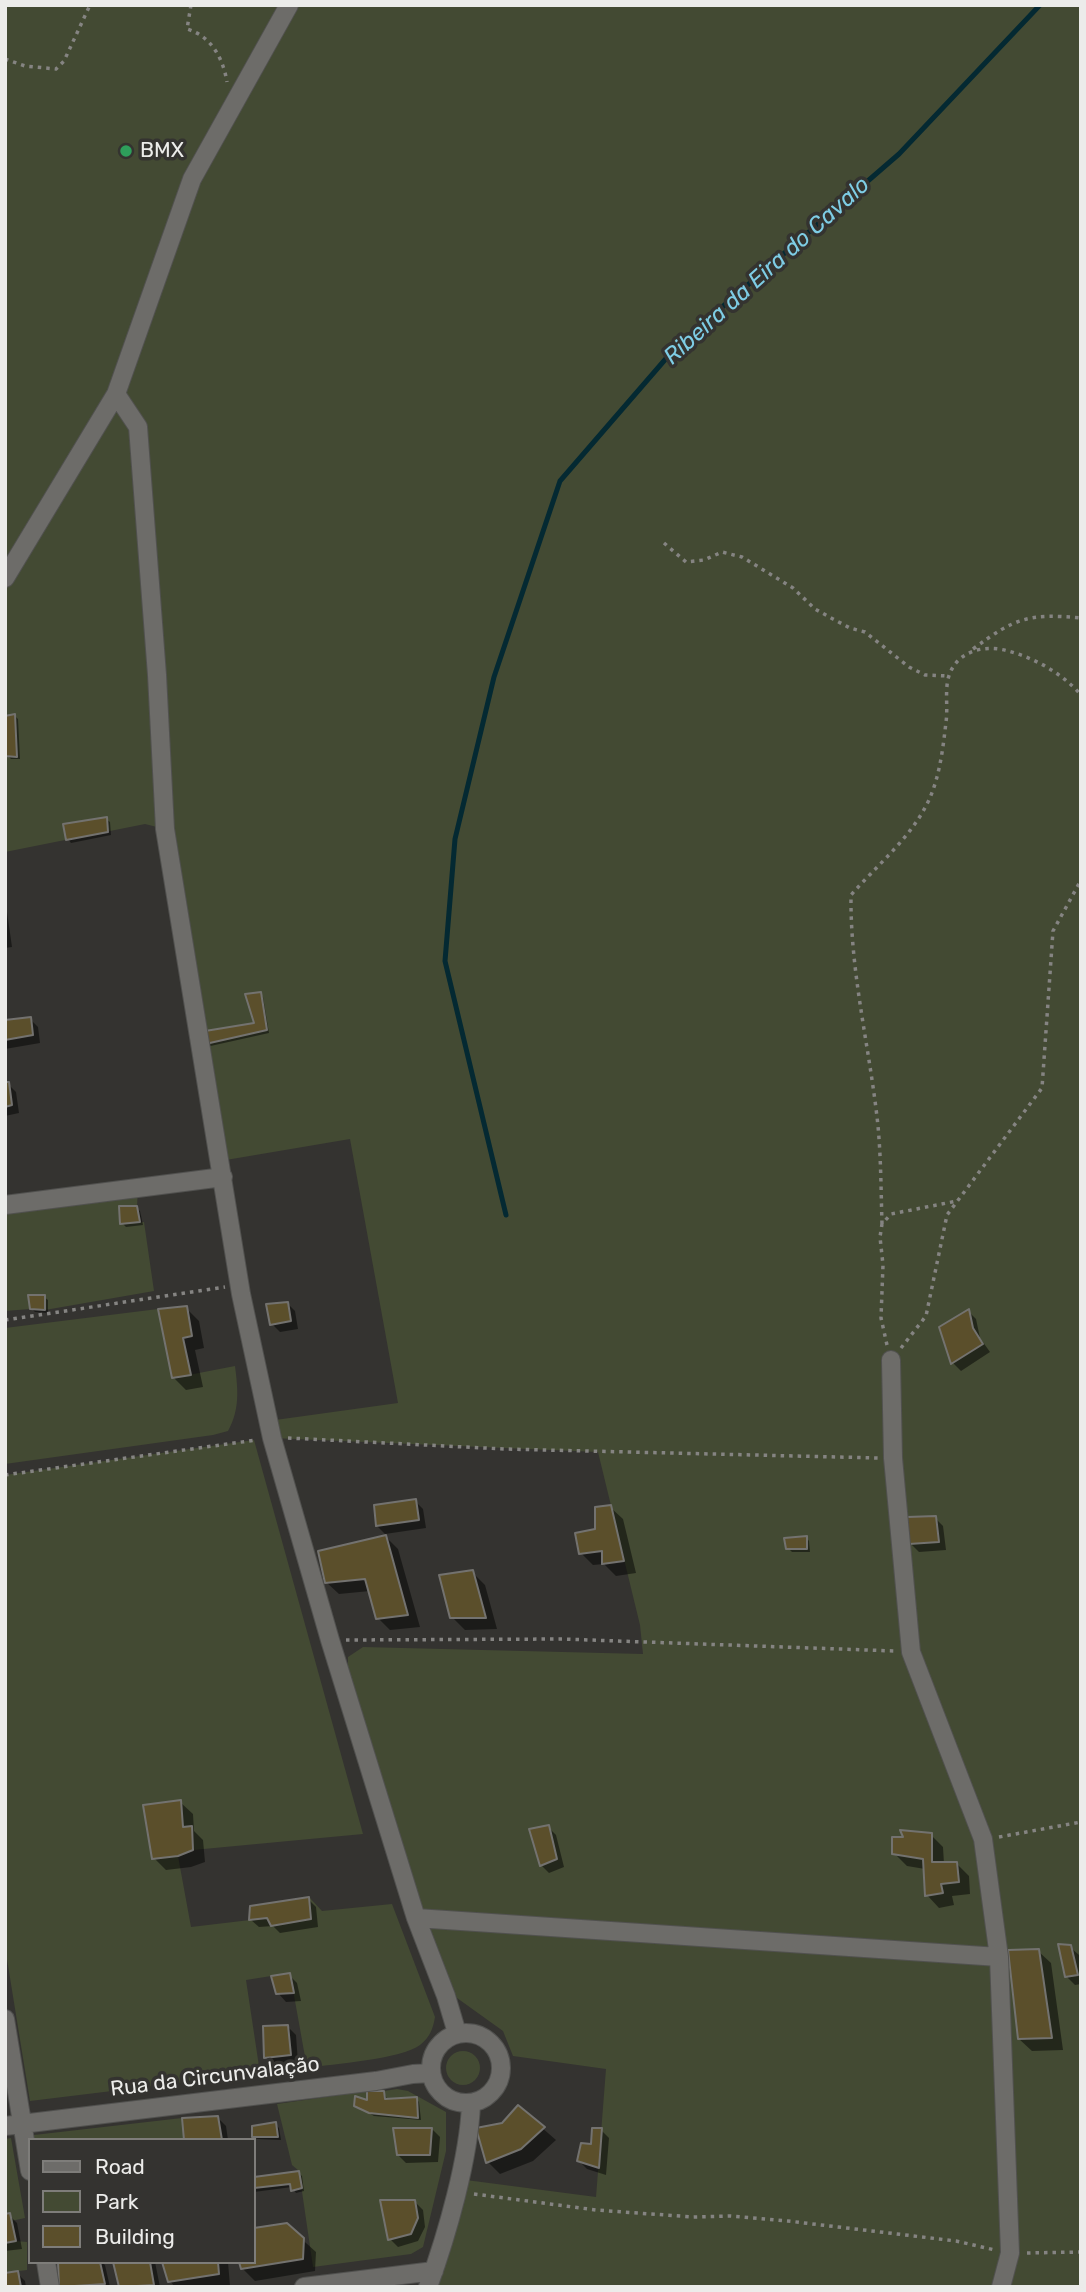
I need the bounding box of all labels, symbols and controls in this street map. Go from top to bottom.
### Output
place label: BMX [140,138,184,164]
marker: BMX [118,143,134,159]
water label: Ribeira da Eira do Cavalo [658,171,876,371]
street label: Rua da Circunvalação [109,2052,321,2102]
legend [28,2138,256,2264]
text: Road [95,2154,145,2179]
text: Park [95,2189,139,2214]
text: Building [95,2224,175,2249]

